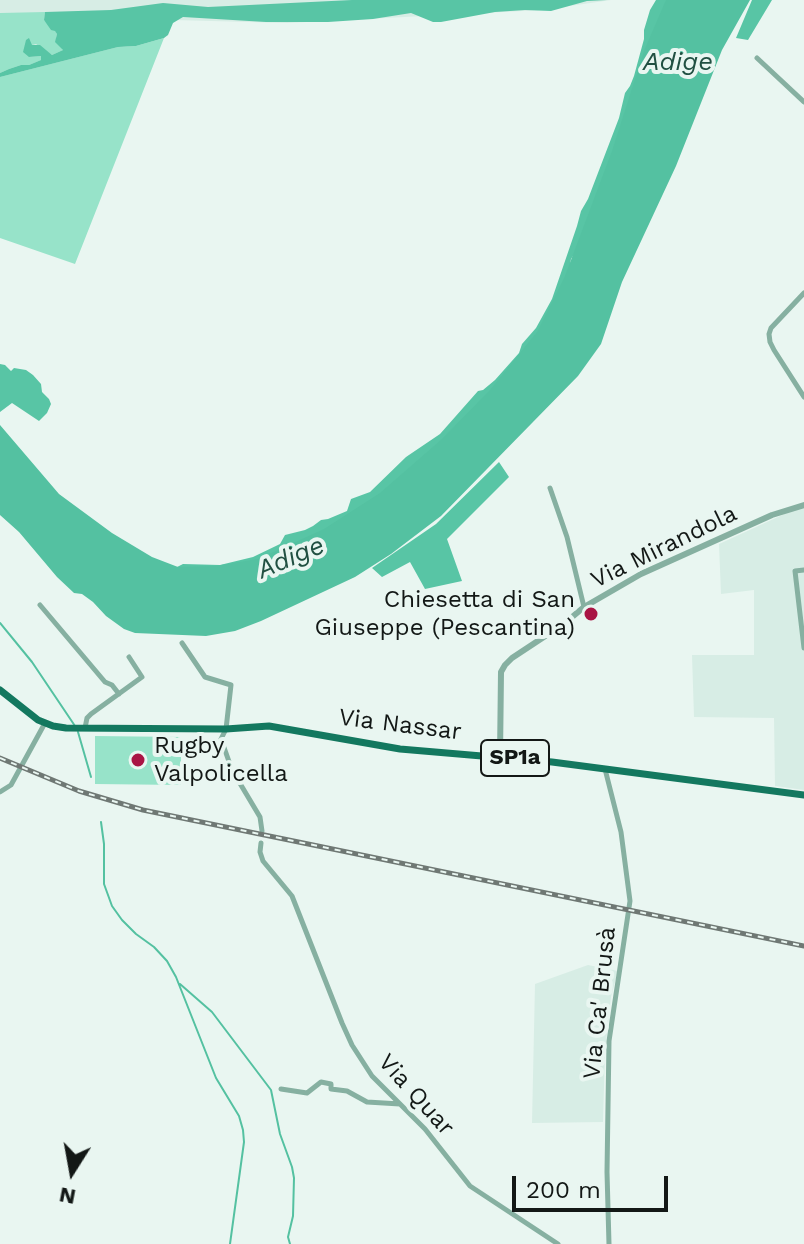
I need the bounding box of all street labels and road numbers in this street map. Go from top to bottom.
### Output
street label: Via Mirandola [586,499,742,595]
street label: Via Nassar [337,703,463,747]
road number: SP1a [481,740,549,776]
street label: Via Ca' Brusà [578,925,622,1081]
street label: Via Quar [372,1048,460,1142]

